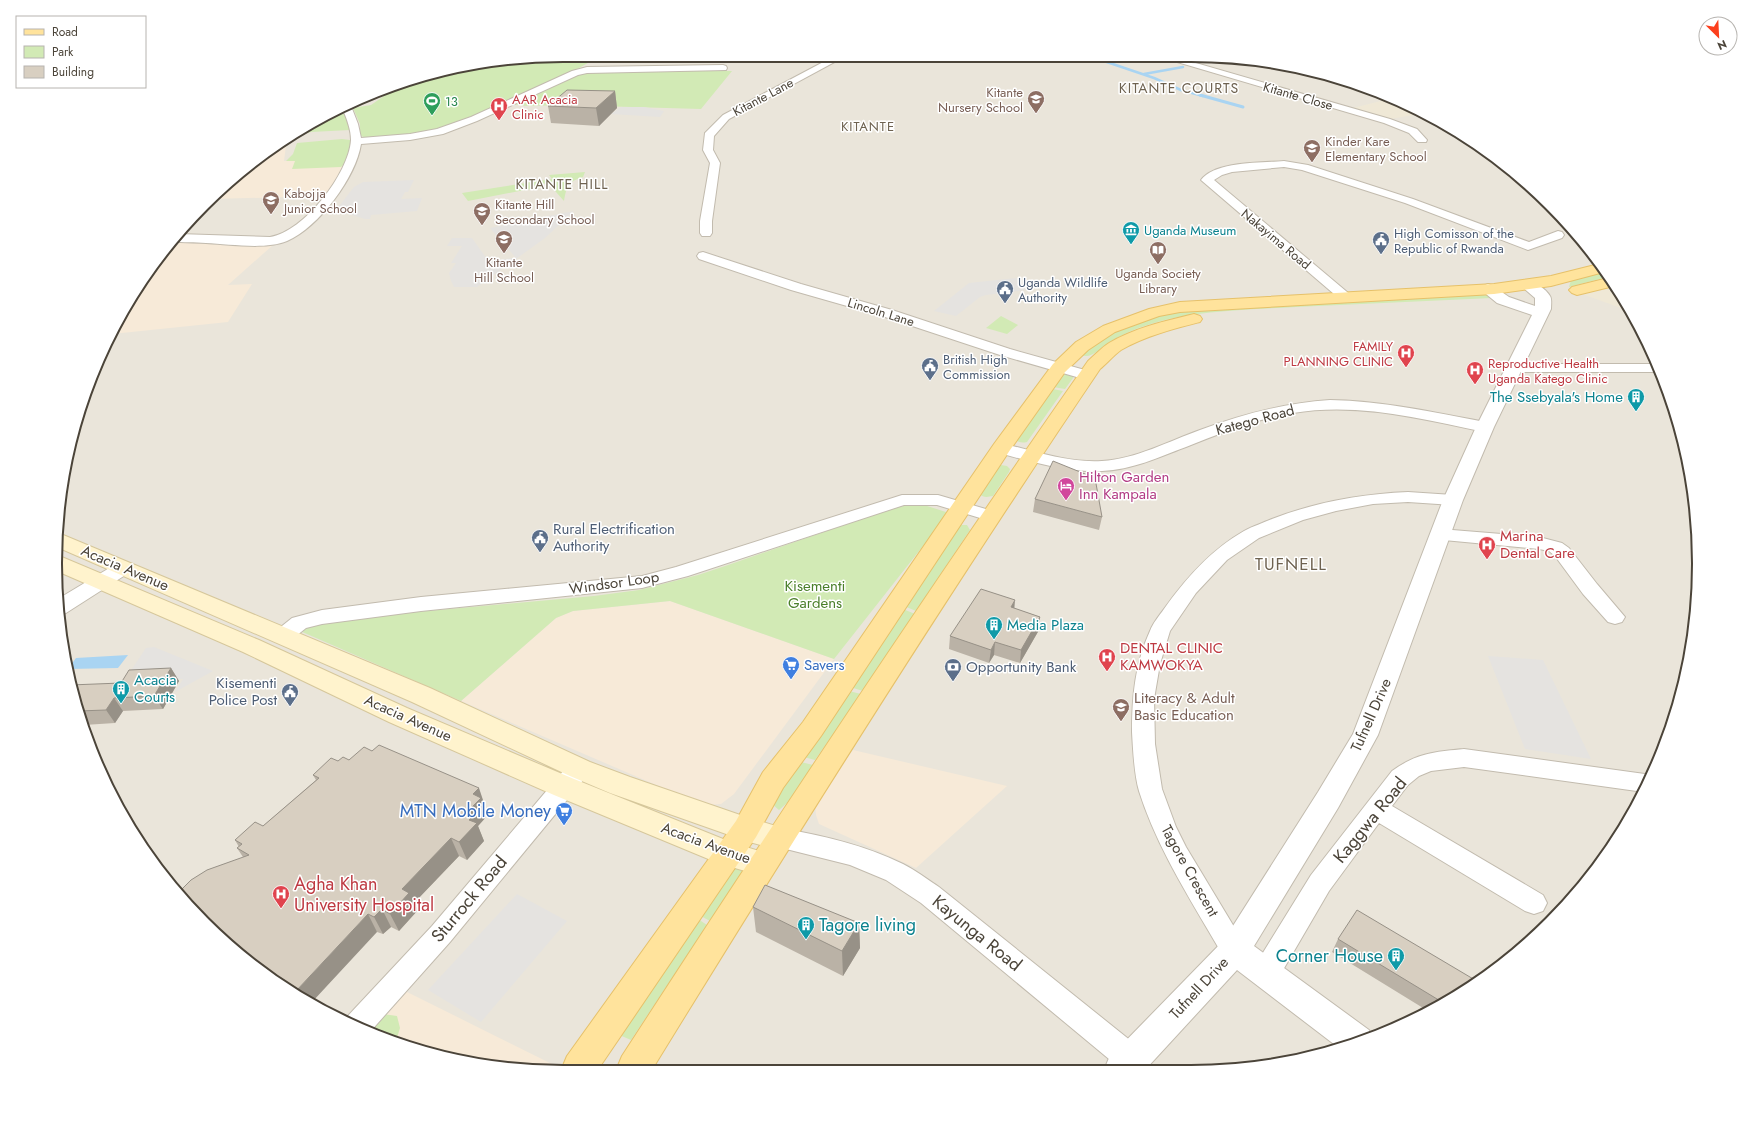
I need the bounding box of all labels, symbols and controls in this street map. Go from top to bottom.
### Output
legend [16,16,146,88]
north arrow [1698,16,1738,56]
text: Road [52,23,78,41]
text: N [1715,36,1729,54]
text: Park [52,43,74,61]
text: Building [52,63,94,81]
street label: Kitante Lane [729,73,797,121]
street label: Kitante Close [1261,77,1335,115]
district label: KITANTE COURTS [1119,78,1239,98]
place label: Kitante Nursery School [938,83,1023,117]
school or university icon: Kitante Nursery School [1026,89,1046,114]
place label: AAR Acacia Clinic [512,90,578,124]
sports icon: 13 [422,91,442,116]
place label: 13 [445,92,458,111]
hospital icon: AAR Acacia Clinic [489,96,509,121]
district label: KITANTE [841,117,895,136]
place label: Kinder Kare Elementary School [1325,132,1427,166]
school or university icon: Kinder Kare Elementary School [1302,138,1322,163]
district label: KITANTE HILL [516,174,609,194]
place label: Kabojja Junior School [282,184,357,218]
school or university icon: Kabojja Junior School [261,190,281,215]
place label: Kitante Hill Secondary School [495,195,594,229]
school or university icon: Kitante Hill Secondary School [472,201,492,226]
street label: Nakayima Road [1237,204,1315,274]
museum icon: Uganda Museum [1121,220,1141,245]
place label: Uganda Museum [1144,221,1236,240]
place label: High Comisson of the Republic of Rwanda [1394,224,1514,258]
school or university icon: Kitante Hill School [494,229,514,254]
public building icon: High Comisson of the Republic of Rwanda [1371,230,1391,255]
library icon: Uganda Society Library [1148,240,1168,265]
place label: Kitante Hill School [474,253,534,287]
place label: Uganda Society Library [1115,264,1201,298]
place label: Uganda Wildlife Authority [1018,273,1108,307]
public building icon: Uganda Wildlife Authority [995,279,1015,304]
street label: Lincoln Lane [845,293,917,331]
place label: FAMILY PLANNING CLINIC [1284,337,1394,371]
hospital icon: FAMILY PLANNING CLINIC [1396,343,1416,368]
place label: British High Commission [943,350,1010,384]
place label: Reproductive Health Uganda Katego Clinic [1488,354,1608,388]
public building icon: British High Commission [920,356,940,381]
hospital icon: Reproductive Health Uganda Katego Clinic [1465,360,1485,385]
place label: The Ssebyala's Home [1490,386,1623,408]
building icon: The Ssebyala's Home [1626,387,1646,412]
street label: Katego Road [1213,399,1297,441]
place label: Hilton Garden Inn Kampala [1079,466,1169,505]
hotel icon: Hilton Garden Inn Kampala [1056,476,1076,501]
place label: Rural Electrification Authority [553,518,675,557]
place label: Marina Dental Care [1500,525,1575,564]
public building icon: Rural Electrification Authority [530,528,550,553]
hospital icon: Marina Dental Care [1477,535,1497,560]
street label: Acacia Avenue [78,540,173,597]
district label: TUFNELL [1255,552,1327,576]
street label: Windsor Loop [568,566,661,600]
park label: Kisementi Gardens [785,575,845,614]
place label: Media Plaza [1007,614,1084,636]
building icon: Media Plaza [984,615,1004,640]
place label: DENTAL CLINIC KAMWOKYA [1120,637,1223,676]
hospital icon: DENTAL CLINIC KAMWOKYA [1097,647,1117,672]
place label: Savers [804,654,845,676]
supermarket icon: Savers [781,655,801,680]
place label: Opportunity Bank [966,656,1077,678]
bank icon: Opportunity Bank [943,657,963,682]
place label: Acacia Courts [134,669,177,708]
place label: Kisementi Police Post [209,672,277,711]
street label: Tufnell Drive [1345,675,1397,755]
building icon: Acacia Courts [111,679,131,704]
public building icon: Kisementi Police Post [280,682,300,707]
place label: Literacy & Adult Basic Education [1134,687,1235,726]
street label: Acacia Avenue [361,689,456,747]
school or university icon: Literacy & Adult Basic Education [1111,697,1131,722]
street label: Kaggwa Road [1327,771,1413,869]
place label: MTN Mobile Money [400,798,551,824]
supermarket icon: MTN Mobile Money [554,801,574,826]
street label: Acacia Avenue [658,817,754,869]
street label: Tagore Crescent [1156,821,1225,921]
street label: Sturrock Road [425,850,513,948]
place label: Agha Khan University Hospital [294,871,434,918]
hospital icon: Agha Khan University Hospital [271,884,291,909]
street label: Kayunga Road [927,889,1027,977]
place label: Tagore living [819,912,916,938]
building icon: Tagore living [796,915,816,940]
place label: Corner House [1276,943,1383,969]
building icon: Corner House [1386,946,1406,971]
street label: Tufnell Drive [1164,952,1234,1024]

